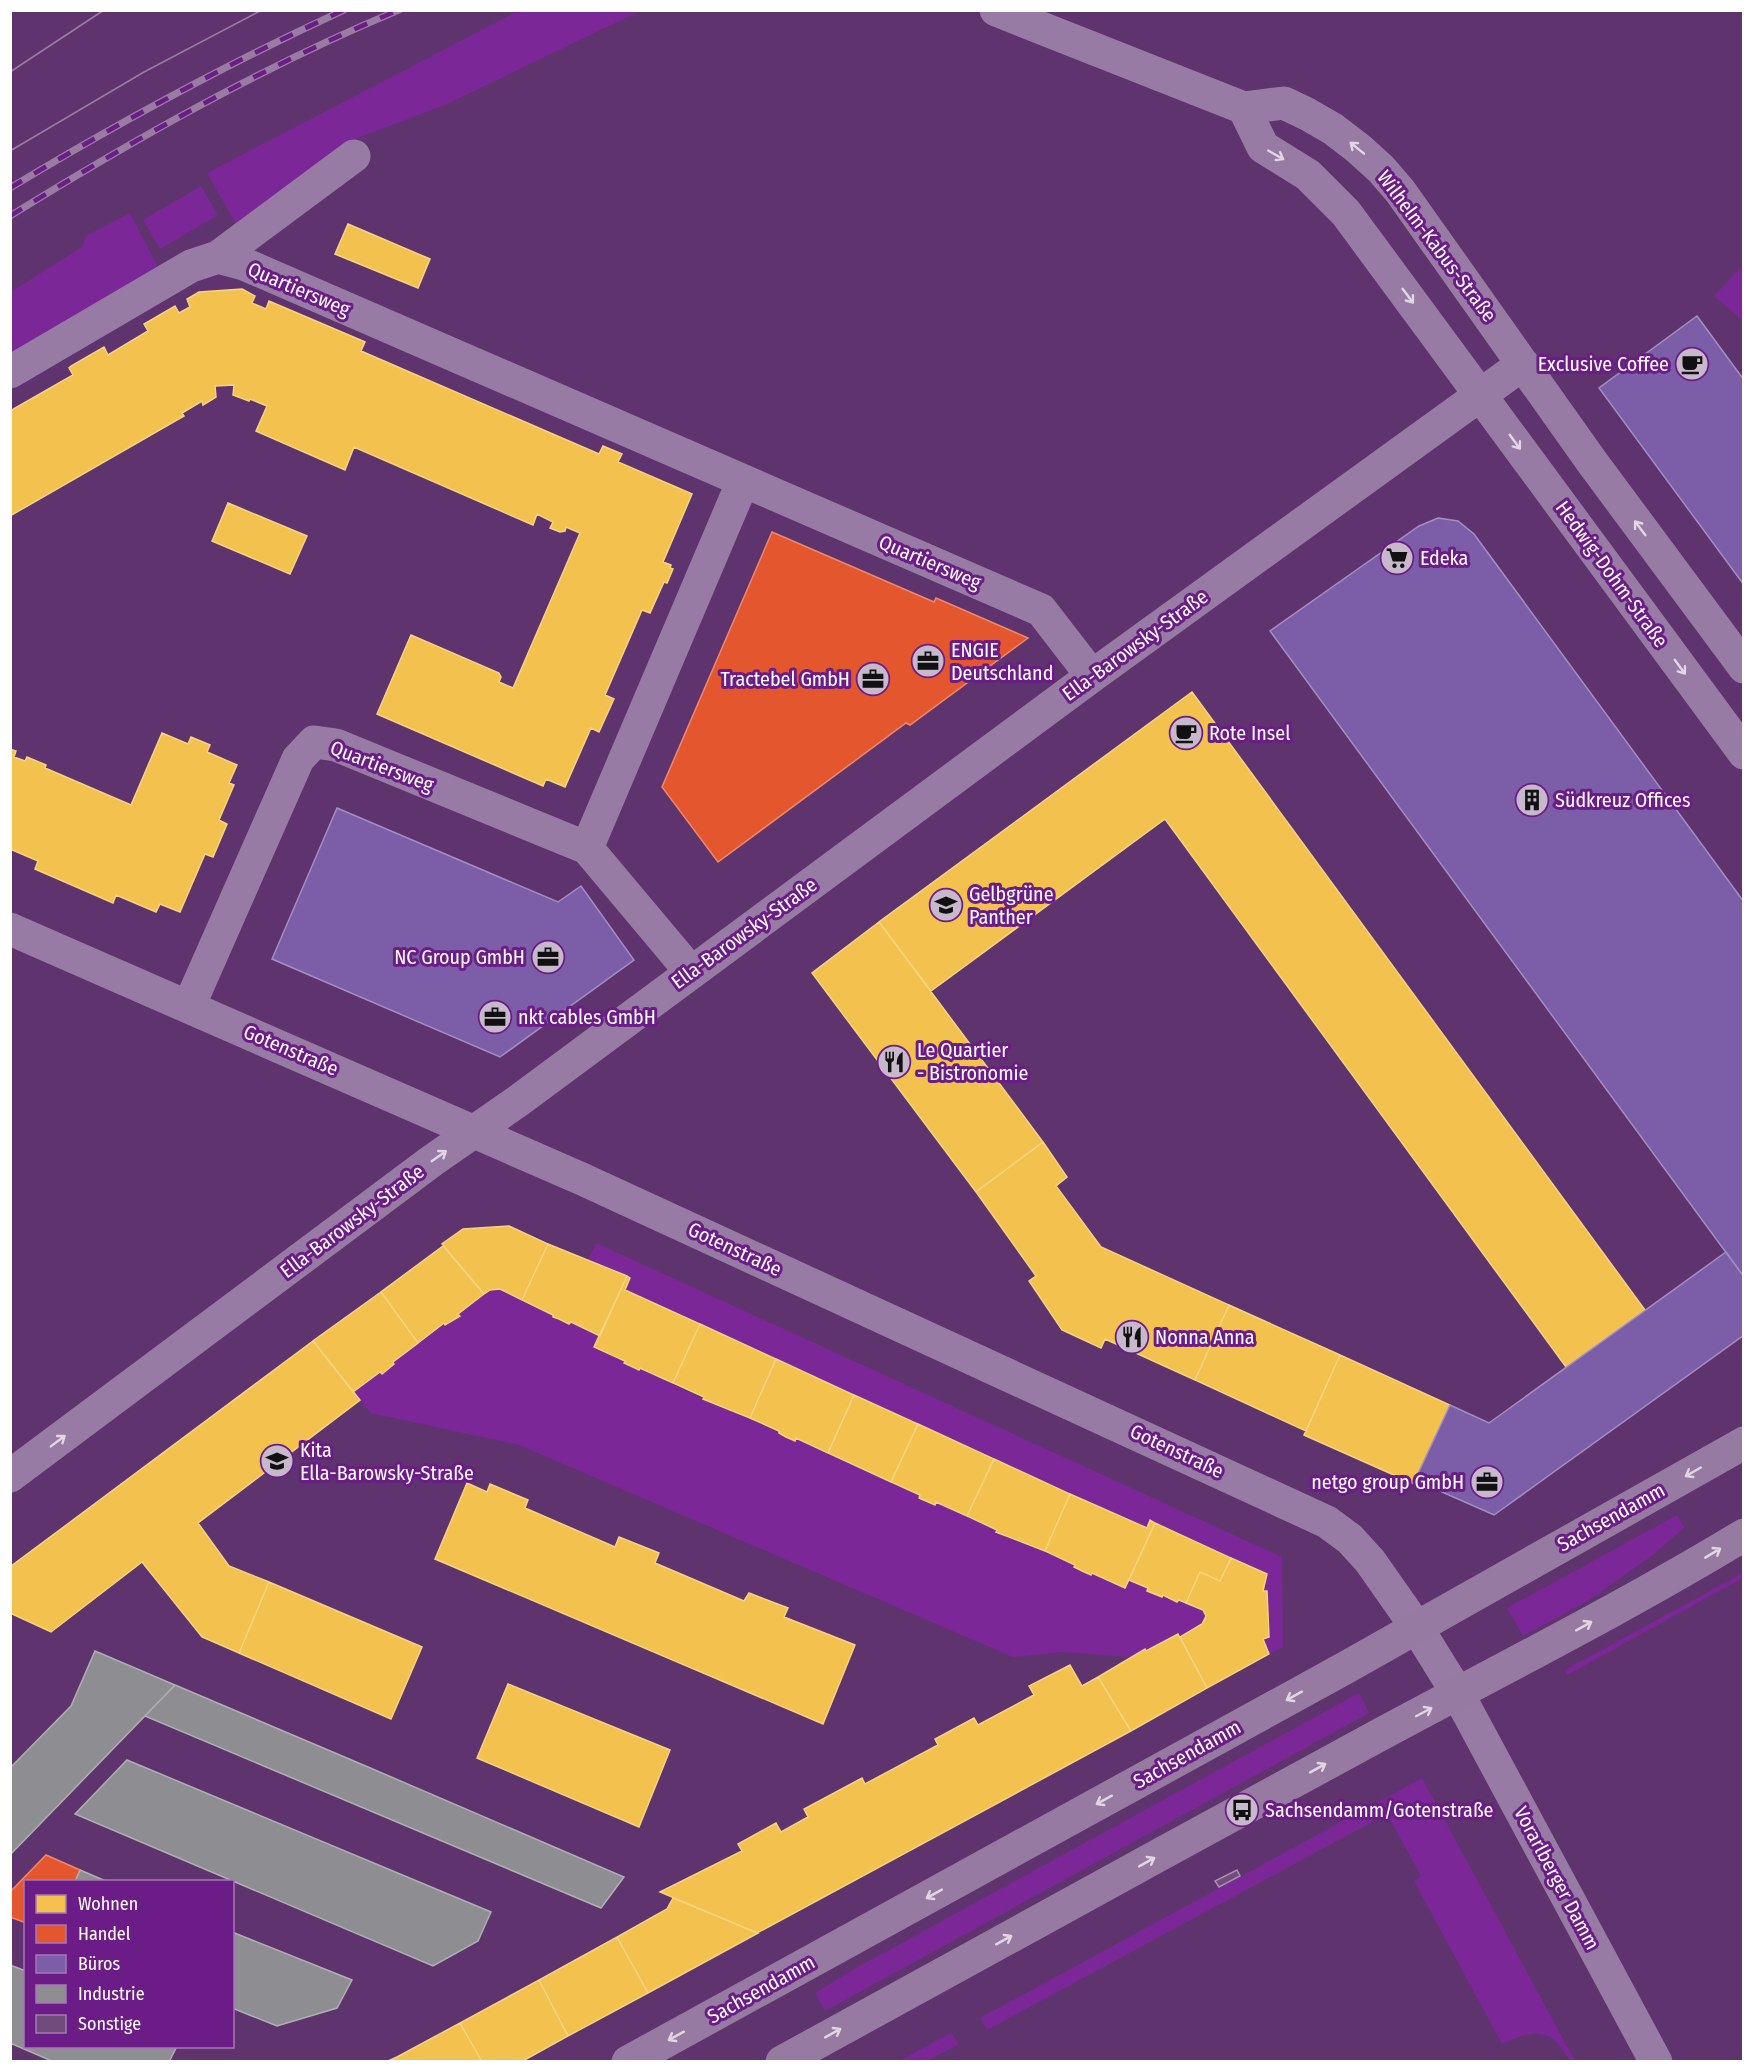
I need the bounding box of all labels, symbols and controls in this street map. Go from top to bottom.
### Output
one-way arrow [1349,141,1365,154]
one-way arrow [1268,149,1285,161]
street label: Wilhelm-Kabus-Straße [1372,166,1502,326]
street label: Quartiersweg [244,257,354,322]
one-way arrow [1401,288,1414,304]
cafe icon: Exclusive Coffee [1674,346,1710,382]
place label: Exclusive Coffee [1538,352,1669,376]
one-way arrow [1509,434,1521,450]
street label: Hedwig-Dohm-Straße [1551,496,1673,652]
one-way arrow [1634,520,1647,536]
street label: Quartiersweg [875,530,985,595]
supermarket icon: Edeka [1379,540,1415,576]
place label: Edeka [1420,546,1468,570]
street label: Ella-Barowsky-Straße [1058,584,1212,706]
place label: ENGIE Deutschland [951,638,1053,685]
office icon: ENGIE Deutschland [910,643,946,679]
one-way arrow [1674,658,1687,674]
office icon: Tractebel GmbH [855,661,891,697]
place label: Tractebel GmbH [720,667,850,691]
cafe icon: Rote Insel [1168,715,1204,751]
place label: Rote Insel [1209,721,1290,745]
street label: Quartiersweg [327,735,438,797]
building icon: Südkreuz Offices [1514,782,1550,818]
place label: Südkreuz Offices [1555,788,1691,812]
street label: Ella-Barowsky-Straße [667,872,821,994]
place label: Gelbgrüne Panther [969,882,1054,929]
school or university icon: Gelbgrüne Panther [928,887,964,923]
office icon: NC Group GmbH [530,939,566,975]
place label: NC Group GmbH [394,945,525,969]
office icon: nkt cables GmbH [477,999,513,1035]
place label: nkt cables GmbH [518,1005,656,1029]
street label: Gotenstraße [240,1019,342,1081]
place label: Le Quartier - Bistronomie [917,1038,1028,1085]
restaurant icon: Le Quartier - Bistronomie [876,1044,912,1080]
one-way arrow [430,1150,446,1162]
street label: Ella-Barowsky-Straße [275,1159,429,1283]
street label: Gotenstraße [684,1217,786,1281]
restaurant icon: Nonna Anna [1114,1319,1150,1355]
place label: Nonna Anna [1155,1325,1255,1349]
street label: Gotenstraße [1126,1419,1228,1483]
one-way arrow [49,1435,65,1447]
place label: Kita Ella-Barowsky-Straße [300,1438,474,1485]
school or university icon: Kita Ella-Barowsky-Straße [259,1443,295,1479]
office icon: netgo group GmbH [1469,1464,1505,1500]
one-way arrow [1685,1466,1702,1478]
place label: netgo group GmbH [1311,1470,1464,1494]
street label: Sachsendamm [1553,1478,1669,1556]
one-way arrow [1704,1547,1721,1559]
one-way arrow [1575,1620,1592,1632]
one-way arrow [1286,1690,1303,1702]
one-way arrow [1415,1706,1432,1718]
street label: Sachsendamm [1129,1715,1245,1793]
one-way arrow [1309,1762,1326,1774]
bus stop icon: Sachsendamm/Gotenstraße [1224,1792,1260,1828]
one-way arrow [1096,1795,1114,1806]
place label: Sachsendamm/Gotenstraße [1265,1798,1493,1822]
street label: Vorarlberger Damm [1509,1802,1605,1954]
one-way arrow [1138,1856,1155,1868]
legend [24,1880,234,2048]
one-way arrow [925,1889,943,1900]
text: Wohnen [78,1893,138,1915]
text: Handel [78,1923,131,1945]
one-way arrow [995,1934,1012,1946]
street label: Sachsendamm [703,1950,819,2028]
text: Büros [78,1953,121,1975]
text: Industrie [78,1983,145,2005]
text: Sonstige [78,2013,141,2035]
one-way arrow [824,2027,841,2039]
one-way arrow [668,2030,685,2042]

